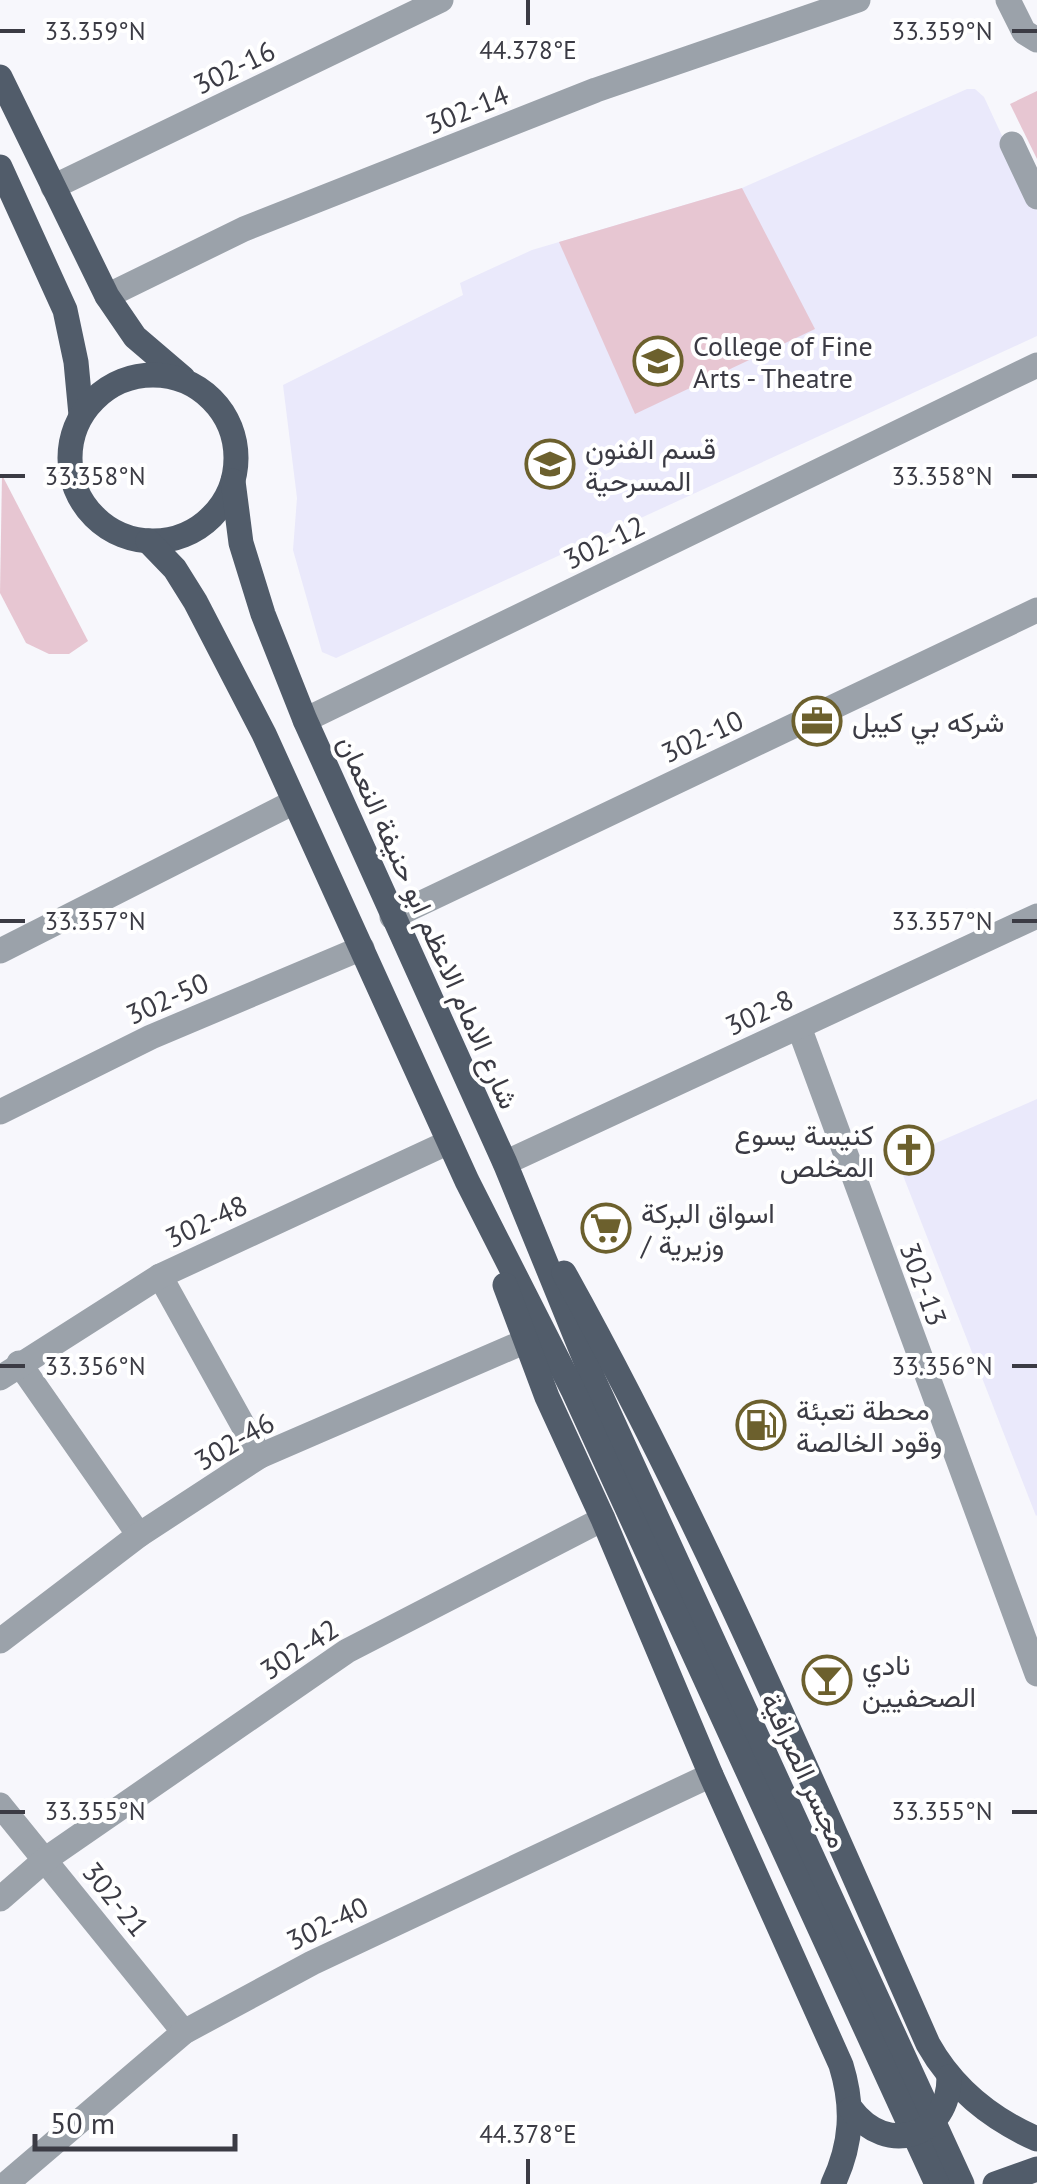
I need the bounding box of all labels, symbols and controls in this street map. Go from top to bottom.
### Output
text: 33.359°N [45,15,145,47]
text: 33.359°N [892,15,992,47]
street label: 302-16 [187,31,281,103]
text: 44.378°E [479,34,577,66]
street label: 302-14 [420,76,514,142]
place label: College of Fine Arts - Theatre [693,327,873,396]
school or university icon: College of Fine Arts - Theatre [632,335,684,387]
place label: قسم الفنون المسرحية [585,430,716,499]
school or university icon: قسم الفنون المسرحية [524,438,576,490]
text: 33.358°N [45,460,145,492]
text: 33.358°N [892,460,992,492]
street label: 302-12 [557,506,651,578]
office icon: شركه بي كيبل [791,695,843,747]
street label: 302-10 [655,701,749,771]
place label: شركه بي كيبل [852,703,1004,745]
street label: شارع الامام الاعظم ابو حنيفة النعمان [329,729,528,1115]
text: 33.357°N [45,905,145,937]
text: 33.357°N [892,905,992,937]
street label: 302-50 [120,964,214,1032]
street label: 302-8 [719,980,799,1044]
place label: كنيسة يسوع المخلص [734,1116,874,1185]
church icon: كنيسة يسوع المخلص [883,1124,935,1176]
street label: 302-48 [159,1186,253,1256]
place label: اسواق البركة / وزيرية [639,1194,775,1263]
supermarket icon: اسواق البركة / وزيرية [580,1202,632,1254]
street label: 302-13 [892,1237,956,1331]
text: 33.356°N [45,1350,145,1382]
text: 33.356°N [892,1350,992,1382]
place label: محطة تعبئة وقود الخالصة [796,1391,942,1460]
fuel station icon: محطة تعبئة وقود الخالصة [735,1399,787,1451]
street label: 302-46 [187,1403,281,1479]
street label: 302-42 [253,1610,345,1688]
place label: نادي الصحفيين [862,1646,976,1715]
bar icon: نادي الصحفيين [801,1654,853,1706]
street label: مجسر الصرافية [753,1686,857,1854]
text: 33.355°N [45,1795,145,1827]
text: 33.355°N [892,1795,992,1827]
street label: 302-21 [74,1854,158,1944]
street label: 302-40 [280,1887,374,1959]
scale bar [35,2089,235,2151]
text: 50 m [50,2103,115,2142]
text: 44.378°E [479,2118,577,2150]

